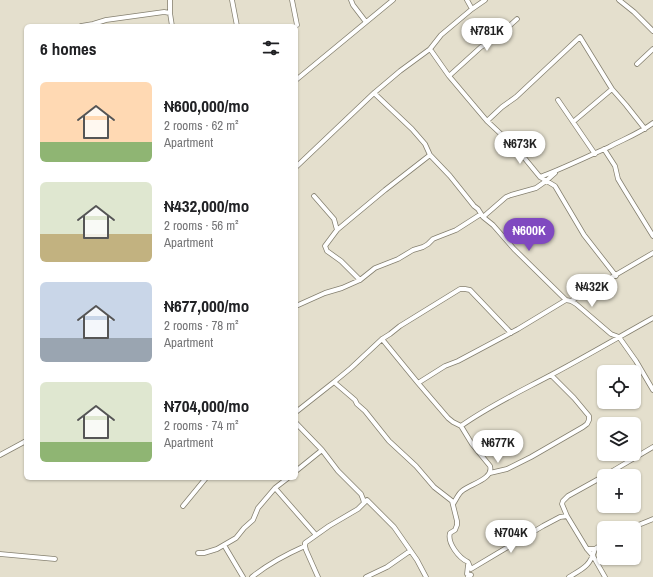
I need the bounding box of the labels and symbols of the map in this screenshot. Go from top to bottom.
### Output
pin: ₦781K [459,18,515,52]
pin: ₦673K [492,131,548,165]
pin: ₦600K [501,218,557,252]
pin: ₦432K [564,274,620,308]
pin: ₦677K [470,430,526,464]
pin: ₦704K [483,520,539,554]

